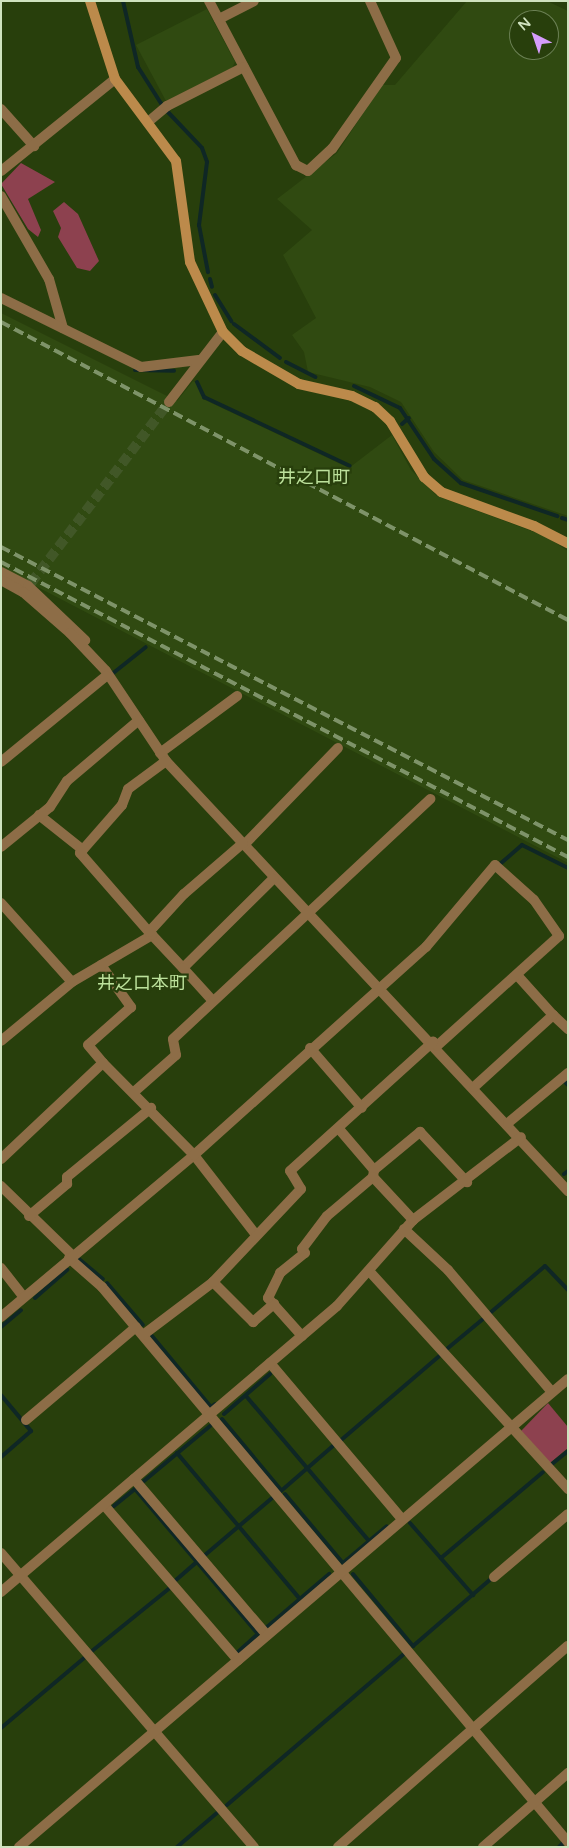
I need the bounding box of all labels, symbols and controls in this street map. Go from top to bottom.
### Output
north arrow [509,10,559,60]
text: N [515,14,534,34]
district label: 井之口町 [278,466,350,488]
district label: 井之口本町 [97,972,187,994]

